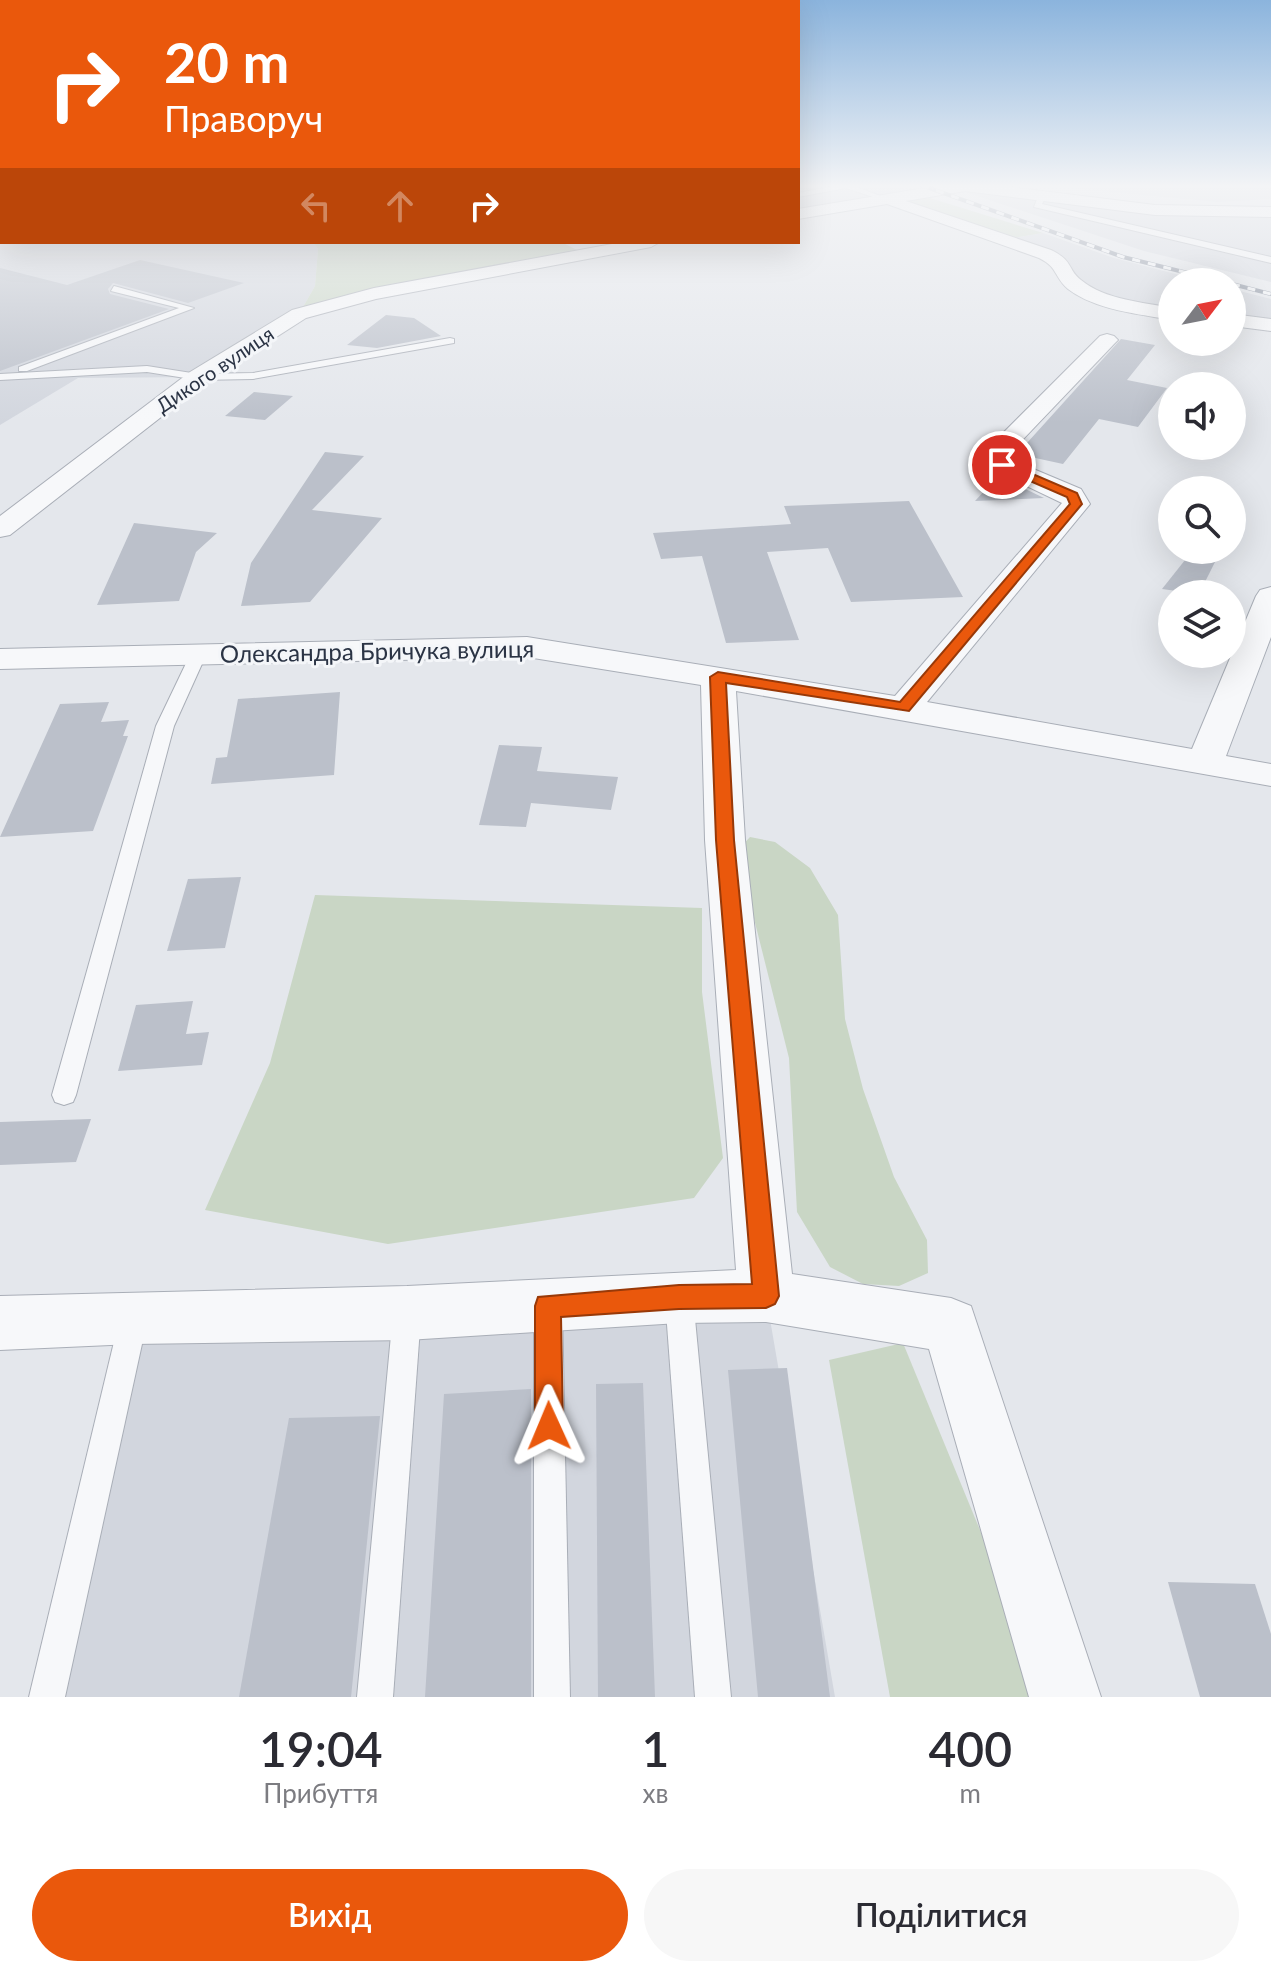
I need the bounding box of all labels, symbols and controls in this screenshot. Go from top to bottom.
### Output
text: 20 m [164,28,289,95]
icon: right [32,32,136,136]
text: Праворуч [164,96,323,140]
icon: left [294,184,338,228]
icon: ahead [378,184,422,228]
icon: right [462,184,506,228]
north arrow [1158,268,1246,356]
map controls [1158,268,1246,668]
street label: Дикого вулиця [151,321,278,417]
button: sound [1158,372,1246,460]
pin [968,431,1036,499]
icon: arrive [980,443,1024,487]
button: search [1158,476,1246,564]
button: layers [1158,580,1246,668]
street label: Олександра Бричука вулиця [220,633,534,668]
position arrow [507,1384,591,1468]
text: 19:04 [259,1720,383,1777]
text: 1 [642,1720,669,1777]
text: 400 [928,1720,1012,1777]
text: Прибуття [263,1777,378,1809]
text: хв [643,1777,668,1809]
text: m [960,1777,981,1809]
button: Вихід [32,1869,628,1961]
button: Поділитися [644,1869,1239,1961]

